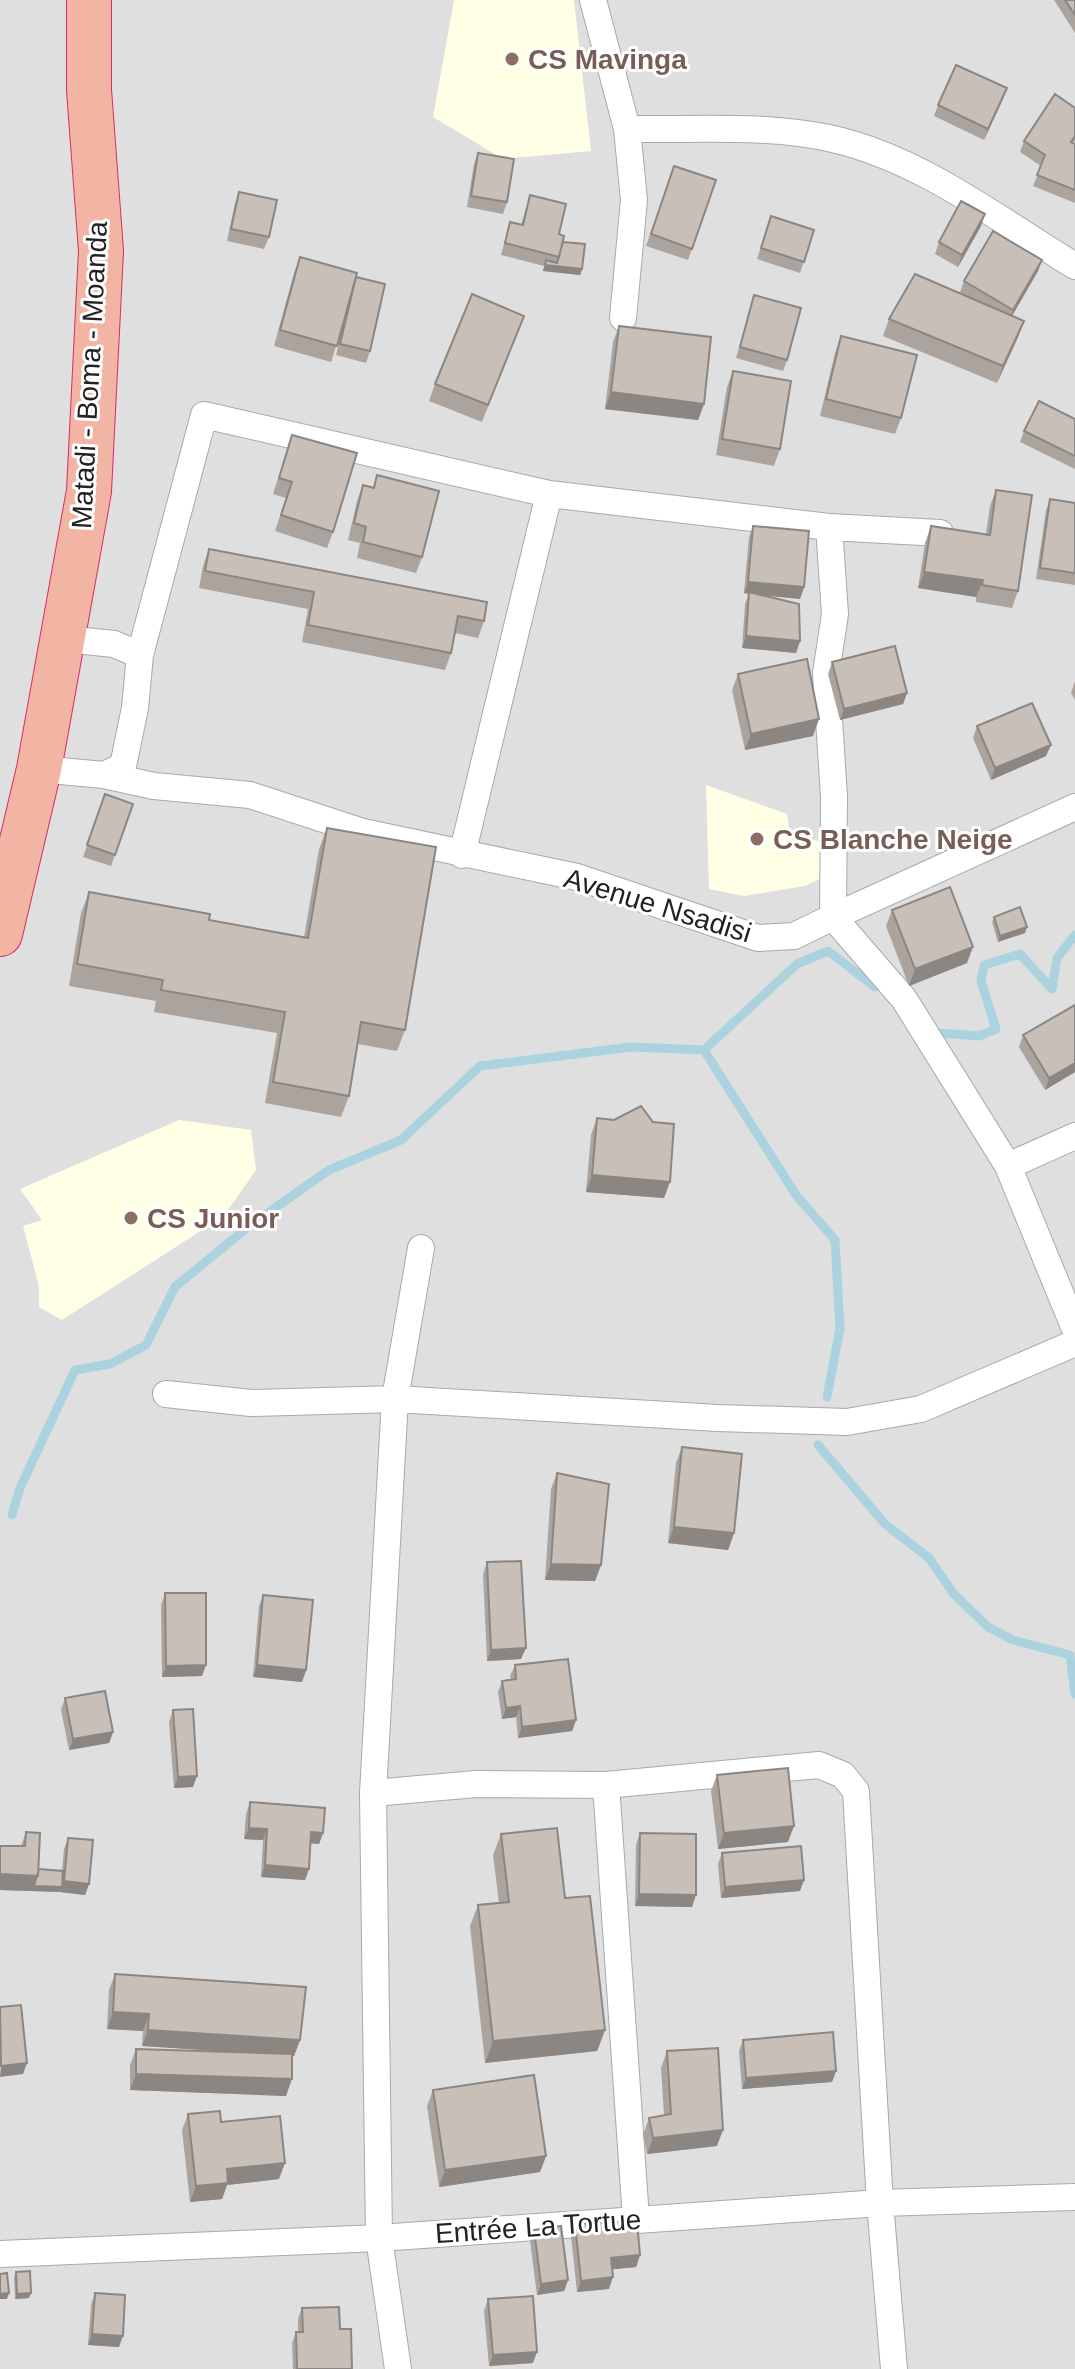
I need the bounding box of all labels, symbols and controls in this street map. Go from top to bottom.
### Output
place label: CS Mavinga [528,44,687,75]
marker: CS Mavinga [503,50,521,68]
street label: Matadi - Boma - Moanda [66,220,113,530]
place label: CS Blanche Neige [773,824,1013,855]
marker: CS Blanche Neige [748,830,766,848]
street label: Avenue Nsadisi [561,862,755,949]
place label: CS Junior [147,1203,279,1234]
marker: CS Junior [122,1209,140,1227]
street label: Entrée La Tortue [434,2204,642,2249]

